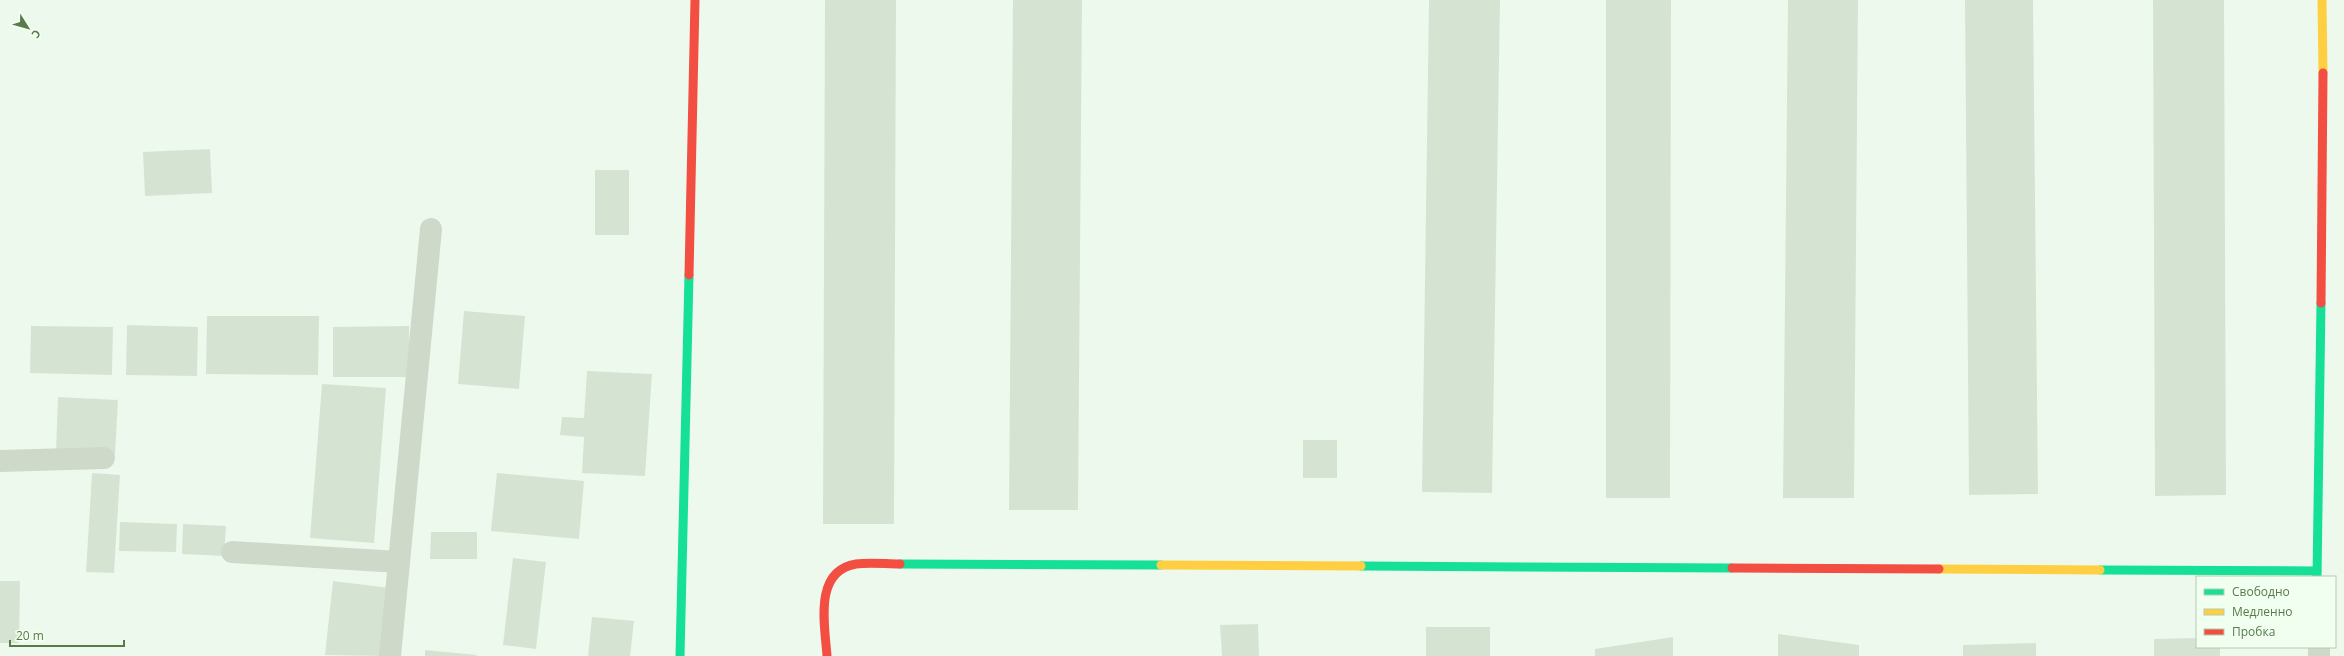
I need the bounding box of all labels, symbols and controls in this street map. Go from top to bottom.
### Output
north arrow [8,8,48,48]
text: С [28,27,44,42]
legend [2196,576,2336,648]
text: Свободно [2232,583,2290,600]
text: Медленно [2232,603,2292,620]
scale bar [10,622,124,648]
text: Пробка [2232,623,2275,640]
text: 20 m [16,627,44,644]

